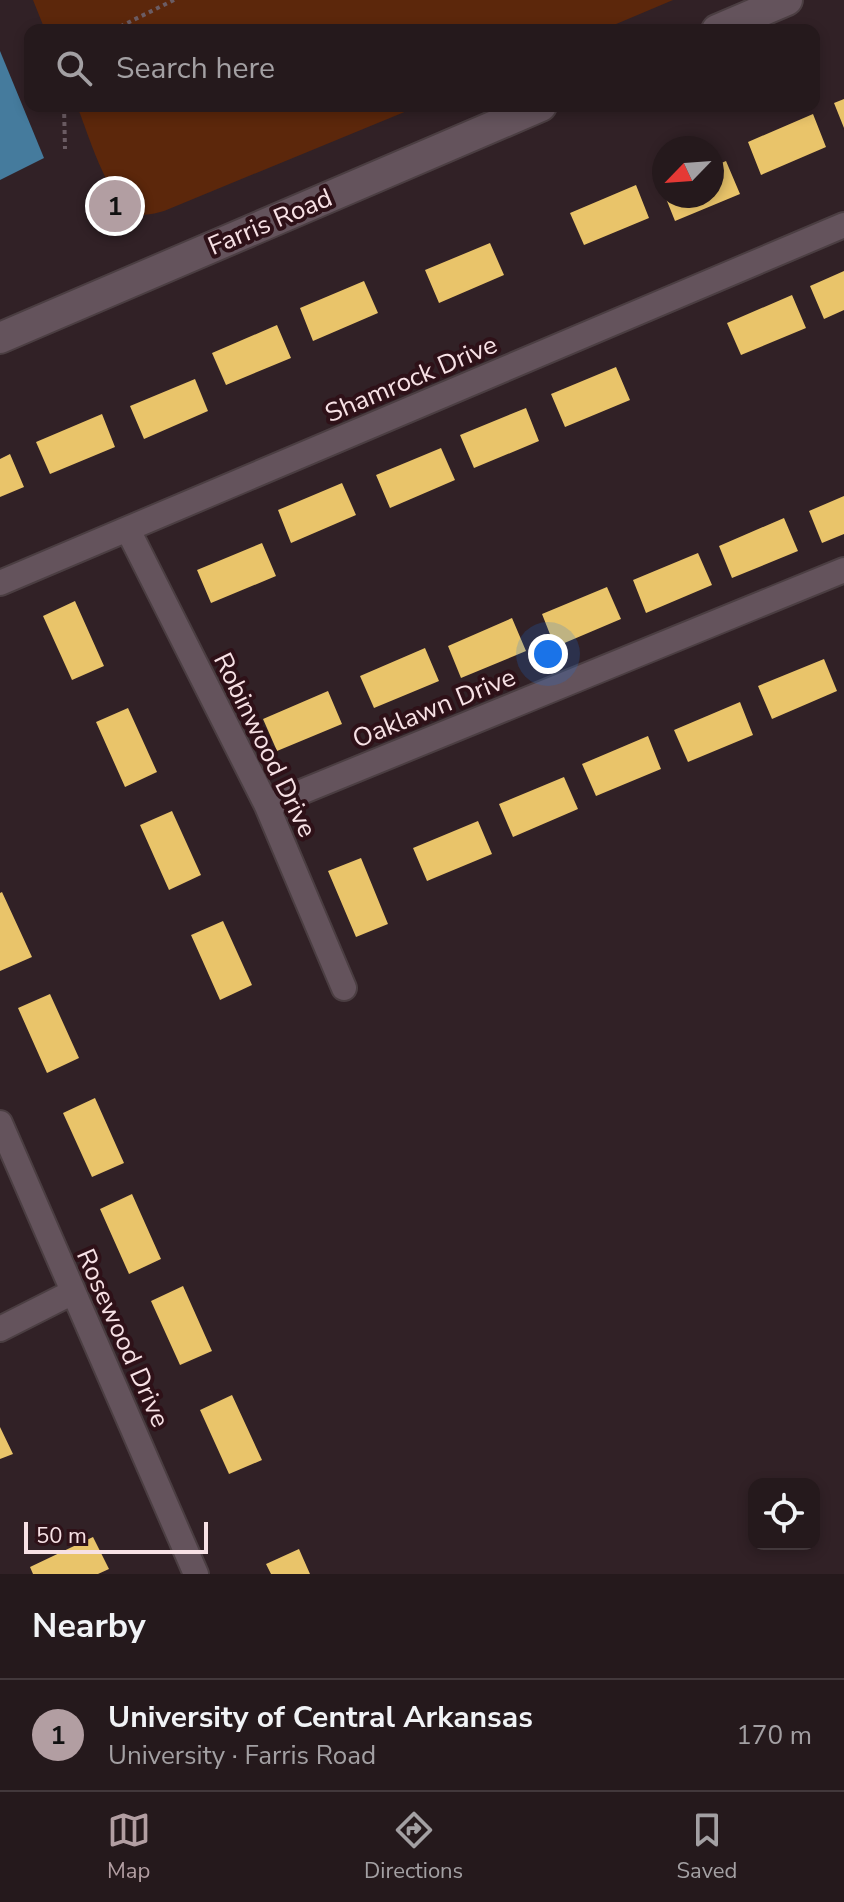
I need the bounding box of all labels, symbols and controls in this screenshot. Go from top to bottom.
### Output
search box [24,24,820,112]
icon: search [52,46,96,90]
text: Search here [116,48,275,89]
north arrow [652,136,724,208]
pin: 1 [89,176,141,236]
street label: Farris Road [202,180,338,264]
street label: Shamrock Drive [320,327,502,431]
your location [528,634,568,674]
street label: Robinwood Drive [205,647,325,843]
street label: Oaklawn Drive [347,659,521,757]
street label: Rosewood Drive [68,1243,178,1433]
map controls [748,1478,820,1550]
button: locate [748,1478,820,1550]
scale bar [24,1518,208,1554]
text: 50 m [36,1521,87,1551]
text: Nearby [32,1603,146,1649]
text: University of Central Arkansas [108,1697,533,1738]
text: 1 [50,1718,66,1753]
text: 170 m [736,1718,812,1753]
text: University · Farris Road [108,1738,376,1773]
tab: Map [107,1808,151,1886]
tab: Directions [364,1808,463,1886]
tab: Saved [677,1808,737,1886]

